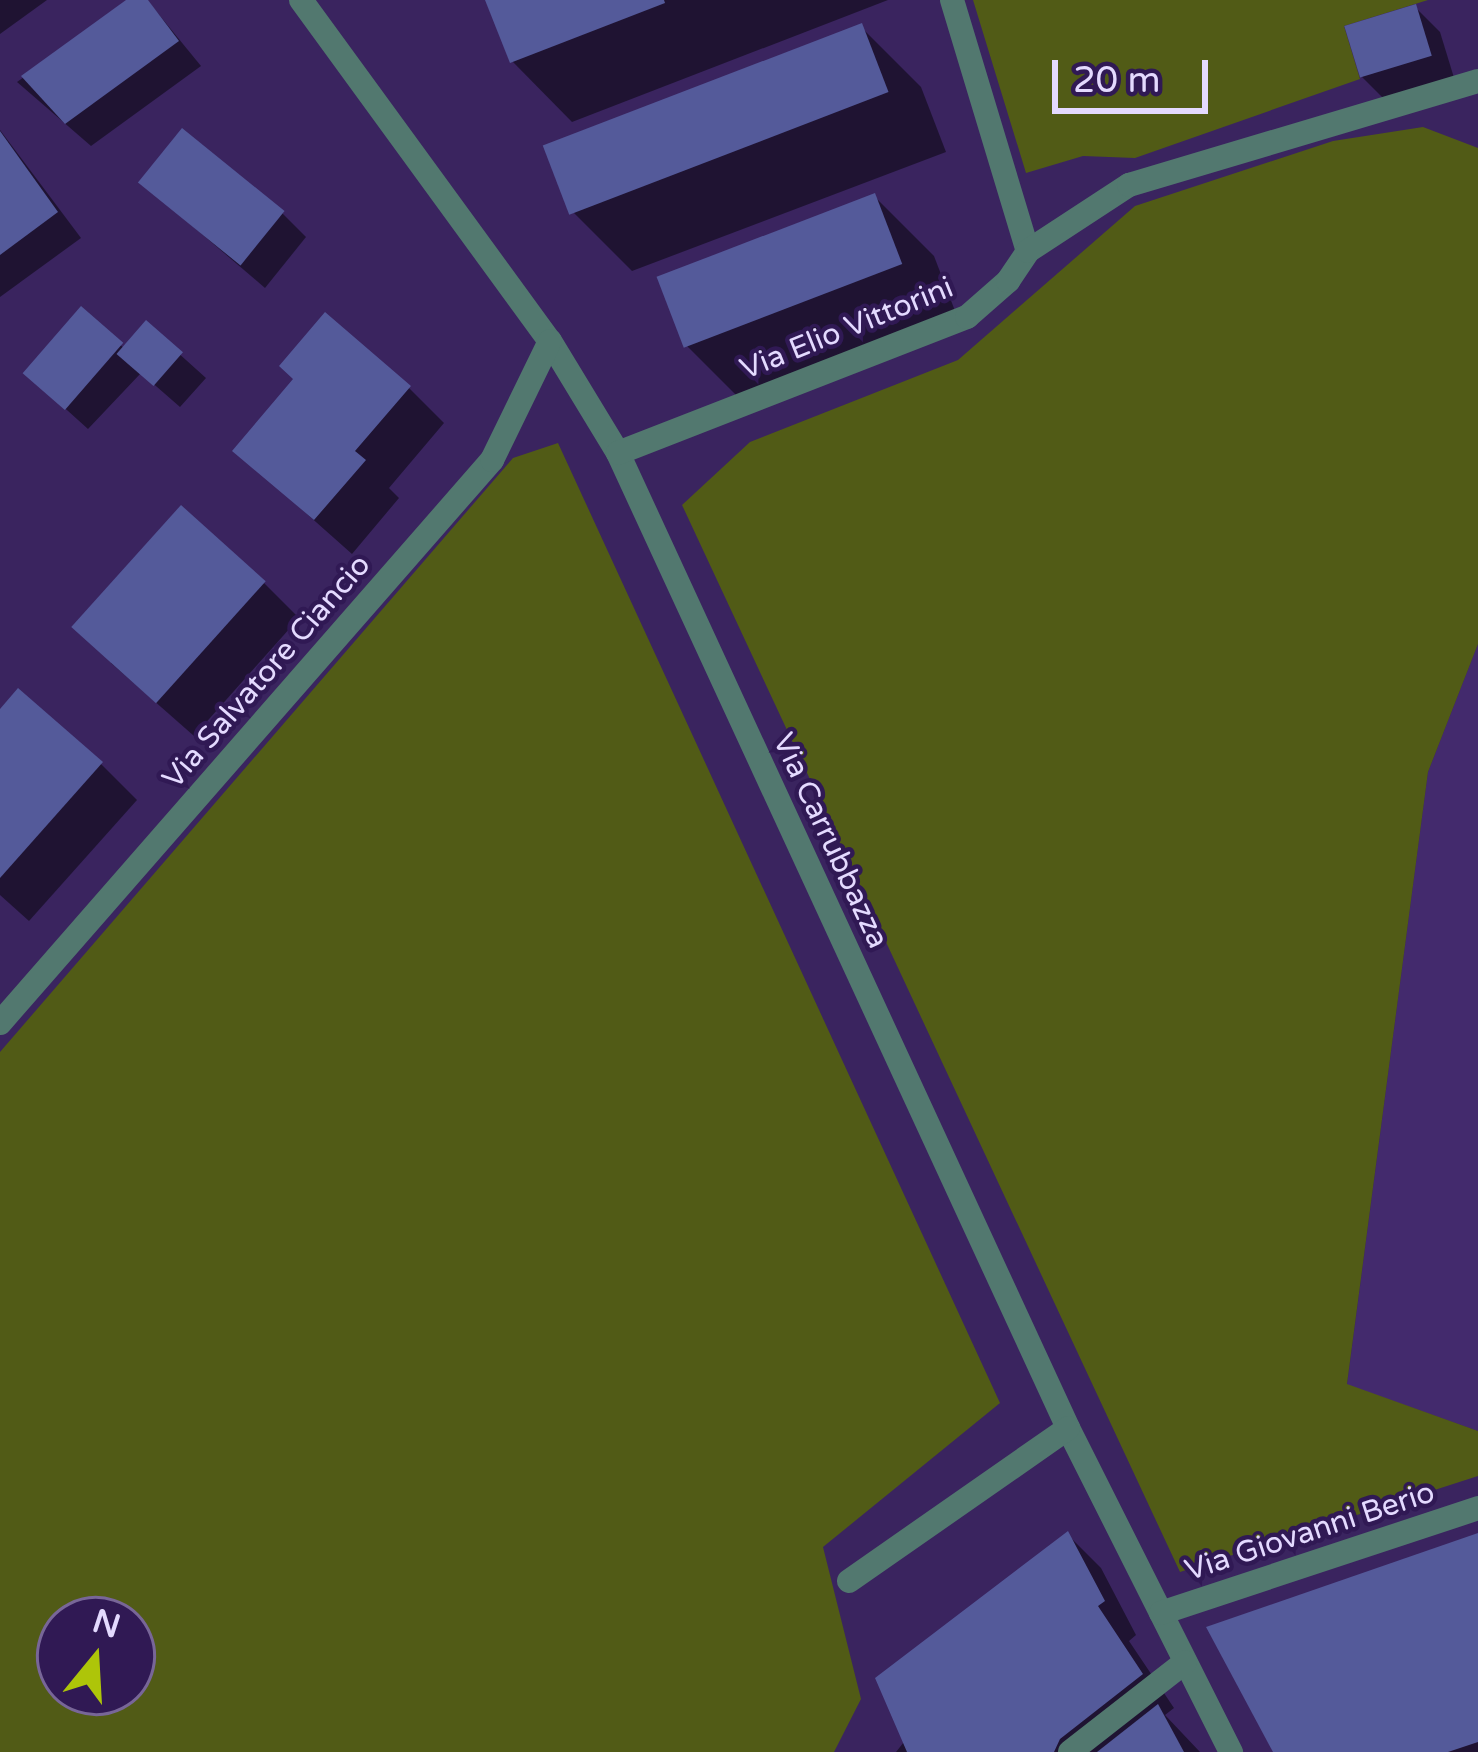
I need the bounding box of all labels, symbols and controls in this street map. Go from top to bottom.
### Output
scale bar [1058,36,1214,110]
text: 20 m [1073,59,1161,102]
street label: Via Elio Vittorini [735,270,959,388]
street label: Via Salvatore Ciancio [156,548,378,796]
street label: Via Carrubbazza [764,728,896,954]
street label: Via Giovanni Berio [1181,1475,1439,1589]
north arrow [36,1596,156,1716]
text: N [88,1601,125,1647]

